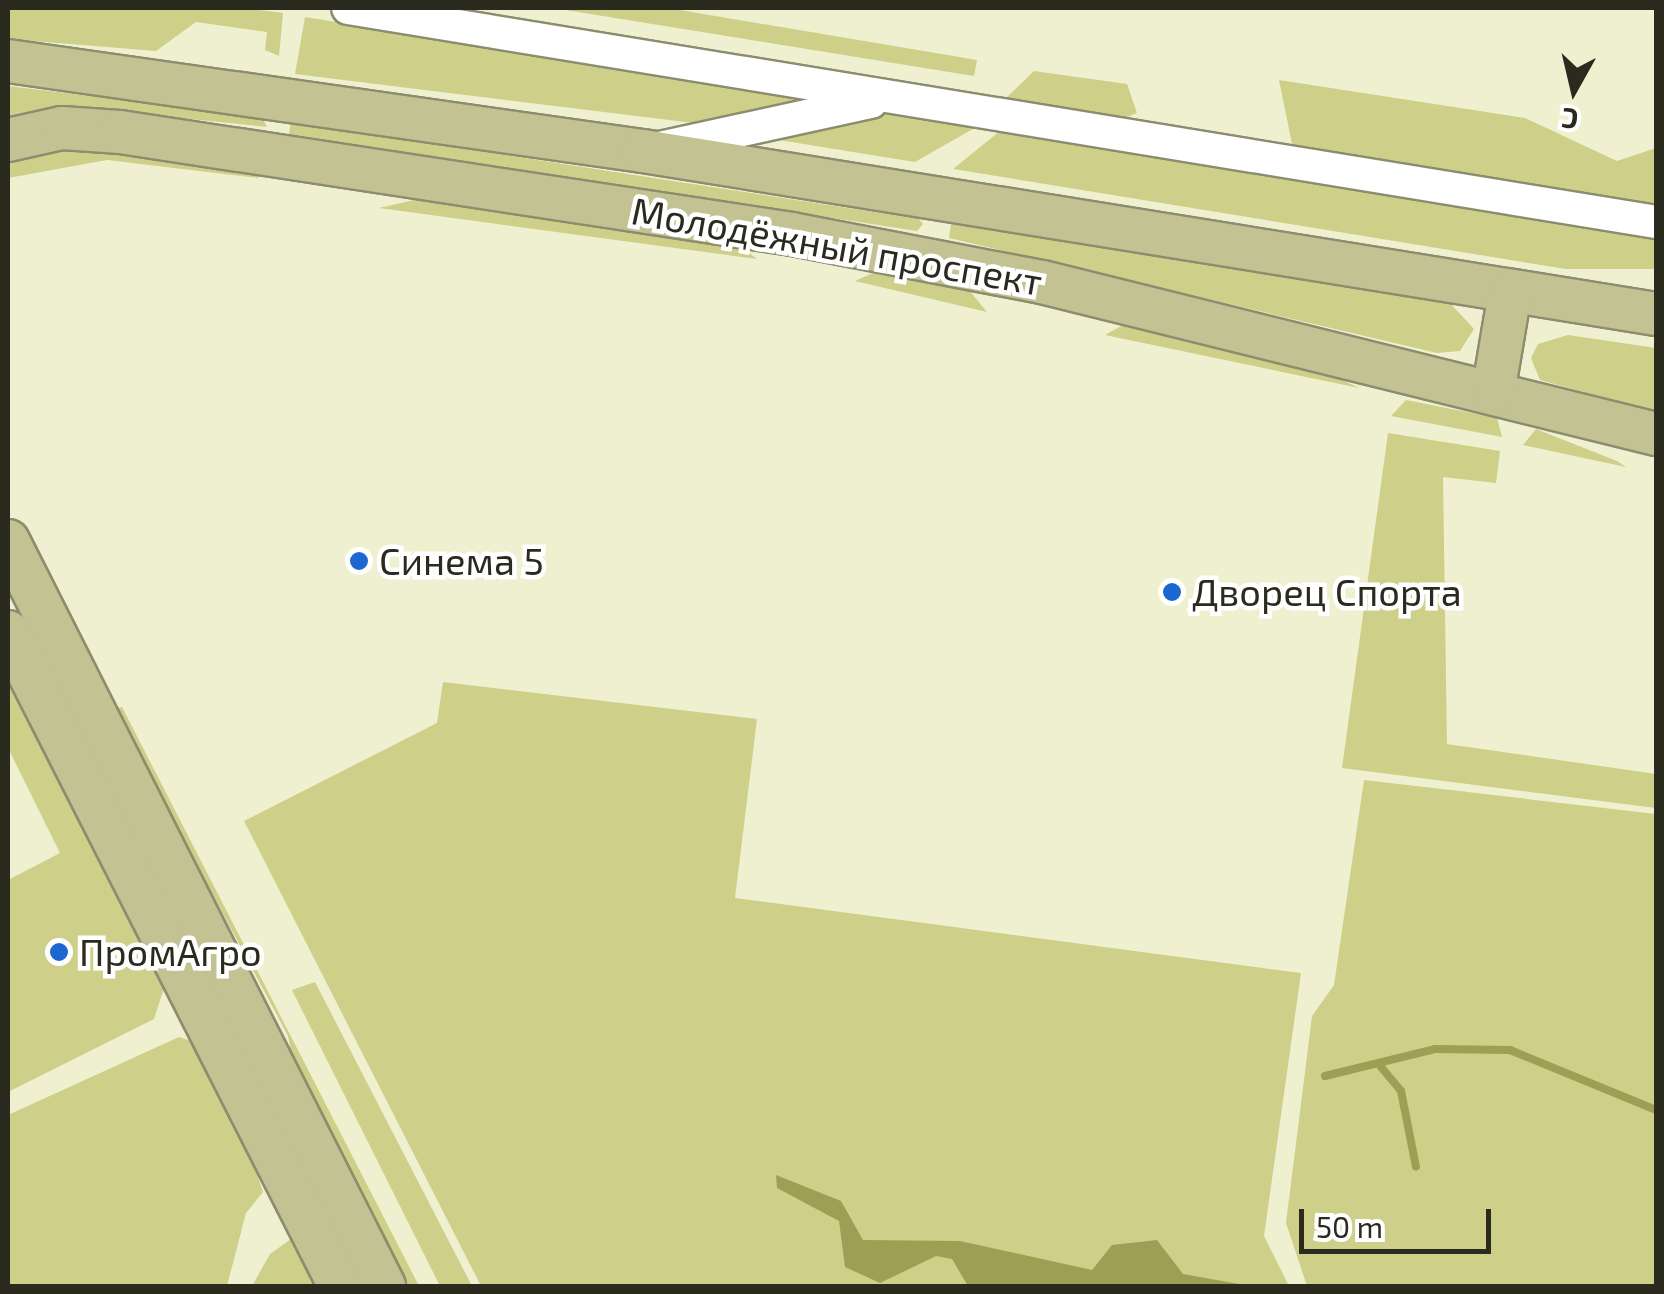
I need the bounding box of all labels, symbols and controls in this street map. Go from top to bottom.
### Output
north arrow [1524,40,1624,140]
text: С [1559,102,1580,138]
street label: Молодёжный проспект [628,187,1046,305]
place label: Синема 5 [379,538,544,584]
marker: Синема 5 [348,550,370,572]
place label: Дворец Спорта [1192,569,1462,615]
marker: Дворец Спорта [1161,581,1183,603]
place label: ПромАгро [79,929,262,975]
marker: ПромАгро [48,941,70,963]
scale bar [1304,1189,1496,1251]
text: 50 m [1316,1208,1383,1244]

